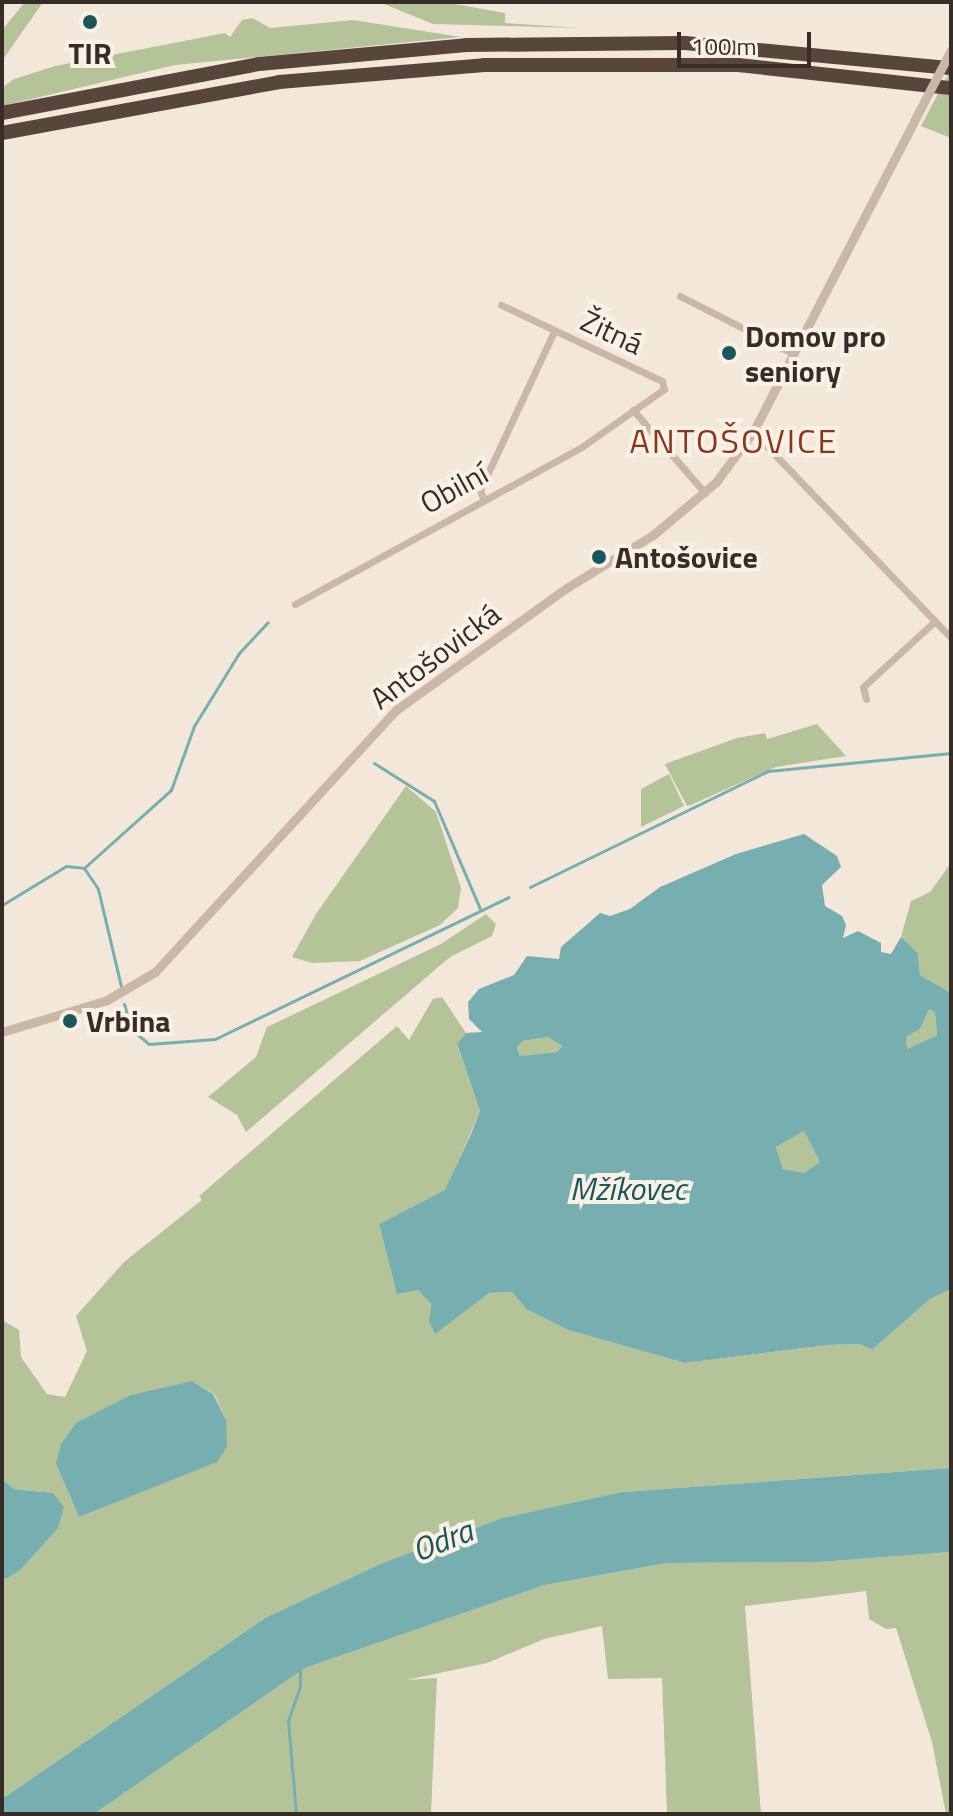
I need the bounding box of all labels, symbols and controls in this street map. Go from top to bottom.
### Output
marker: TIR [81,13,99,31]
scale bar [681,16,815,66]
text: 100 m [691,28,757,64]
place label: TIR [69,35,111,71]
street label: Žitná [575,302,649,362]
place label: Domov pro seniory [745,318,886,388]
marker: Domov pro seniory [720,344,738,362]
district label: ANTOŠOVICE [630,421,838,461]
street label: Obilní [414,455,494,521]
place label: Antošovice [615,539,758,575]
marker: Antošovice [590,548,608,566]
street label: Antošovická [363,596,507,716]
place label: Vrbina [86,1003,171,1039]
marker: Vrbina [61,1012,79,1030]
water label: Mžíkovec [570,1169,686,1207]
water label: Odra [406,1511,478,1569]

